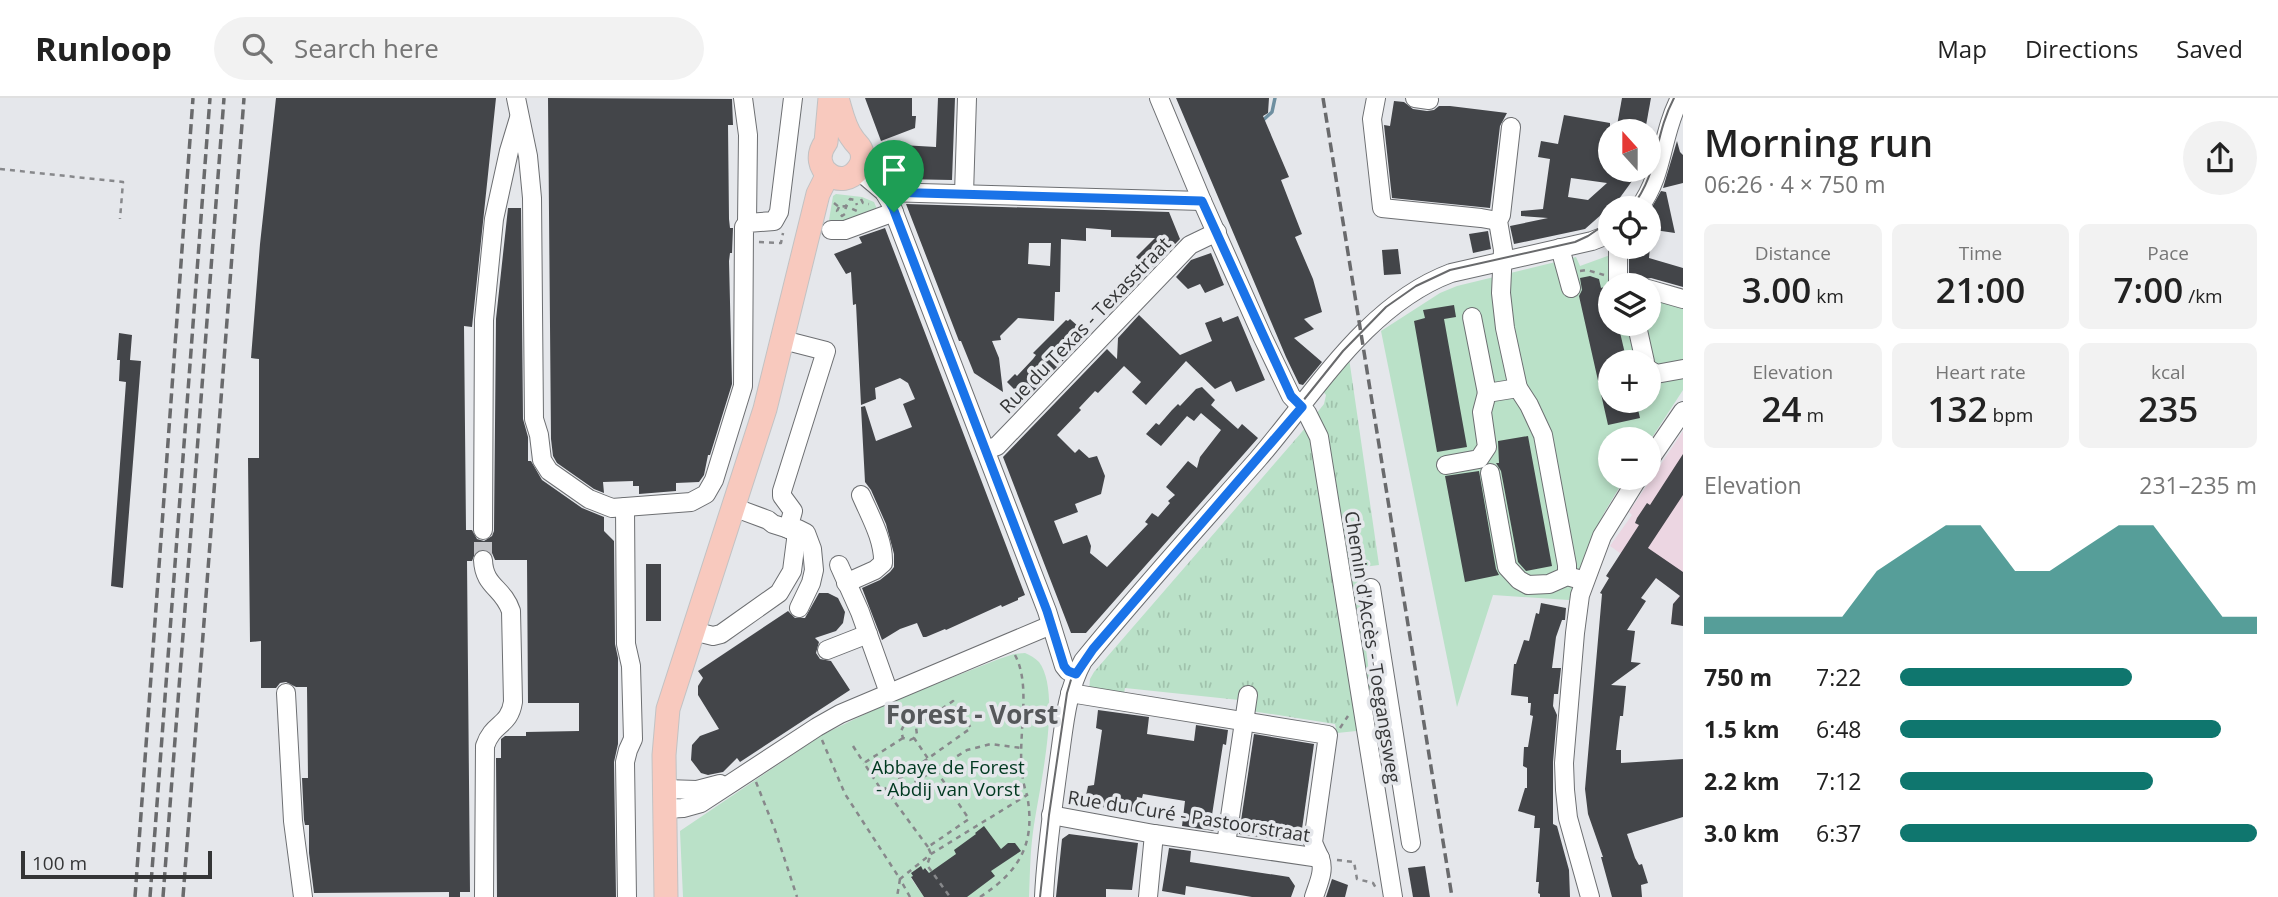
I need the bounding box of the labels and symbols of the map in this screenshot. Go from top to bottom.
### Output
north arrow [1598,119,1661,182]
pin [864,140,924,212]
street label: Rue du Texas - Texasstraat [994,231,1176,419]
street label: Chemin d'Accès - Toegangsweg [1339,509,1407,785]
district label: Forest - Vorst [886,696,1058,732]
park label: Abbaye de Forest - Abdij van Vorst [871,754,1025,802]
street label: Rue du Curé - Pastoorstraat [1066,784,1312,848]
scale bar [21,848,212,880]

